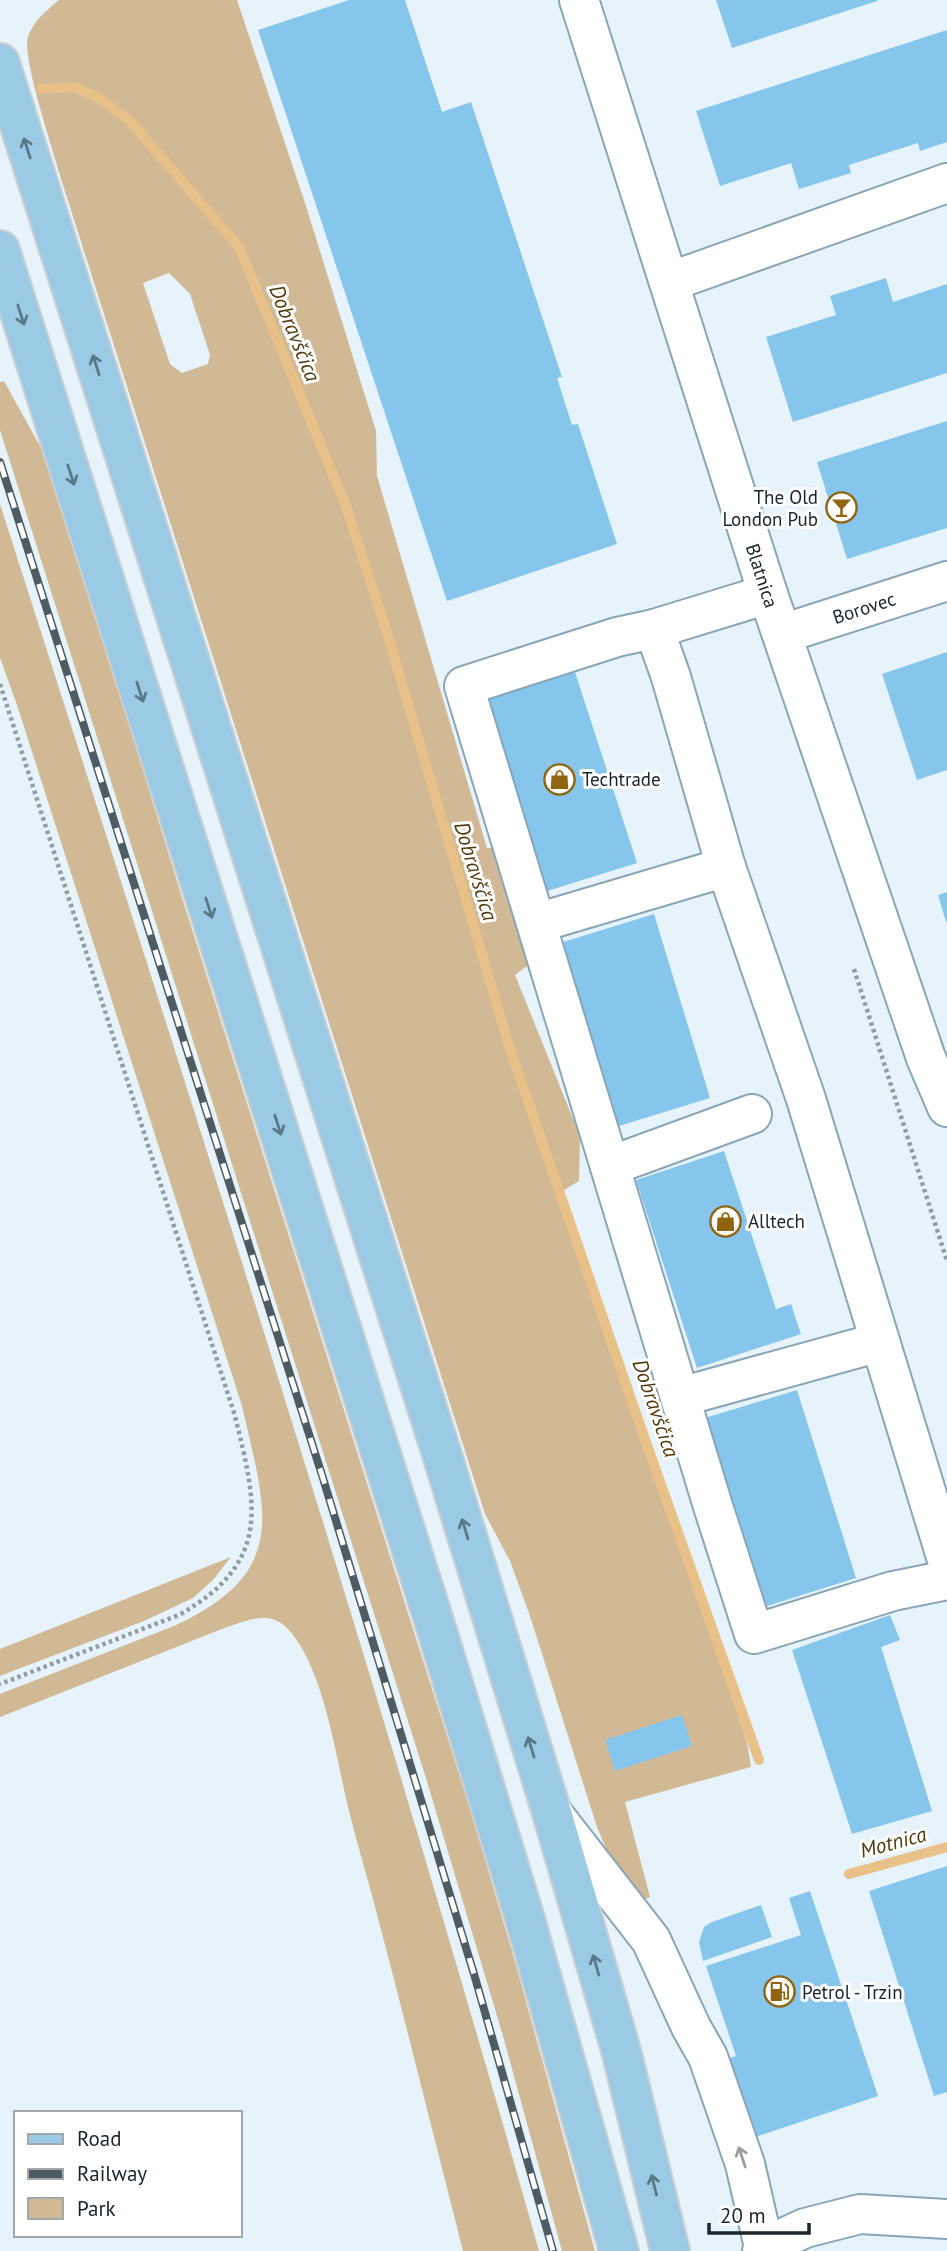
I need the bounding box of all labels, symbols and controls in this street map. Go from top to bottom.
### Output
one-way arrow [20,137,33,159]
water label: Dobravščica [263,281,327,386]
one-way arrow [15,304,28,326]
one-way arrow [89,354,101,376]
one-way arrow [65,464,78,486]
place label: The Old London Pub [722,485,818,531]
bar icon: The Old London Pub [824,491,858,525]
street label: Blatnica [741,540,784,611]
street label: Borovec [829,586,898,629]
one-way arrow [135,680,148,702]
shop icon: Techtrade [542,762,576,796]
place label: Techtrade [582,767,661,791]
water label: Dobravščica [448,818,504,924]
one-way arrow [204,897,217,919]
one-way arrow [273,1114,286,1136]
shop icon: Alltech [708,1204,742,1238]
place label: Alltech [748,1209,805,1233]
water label: Dobravščica [627,1355,686,1461]
one-way arrow [457,1518,470,1540]
one-way arrow [524,1736,537,1758]
water label: Motnica [857,1820,930,1864]
one-way arrow [588,1954,601,1976]
fuel station icon: Petrol - Trzin [762,1975,796,2009]
place label: Petrol - Trzin [802,1980,903,2004]
legend [14,2111,242,2237]
text: Road [77,2125,121,2152]
one-way arrow [735,2146,747,2168]
text: Railway [77,2160,147,2187]
one-way arrow [647,2174,660,2197]
scale bar [709,2192,809,2236]
text: Park [77,2195,116,2222]
text: 20 m [720,2202,766,2229]

